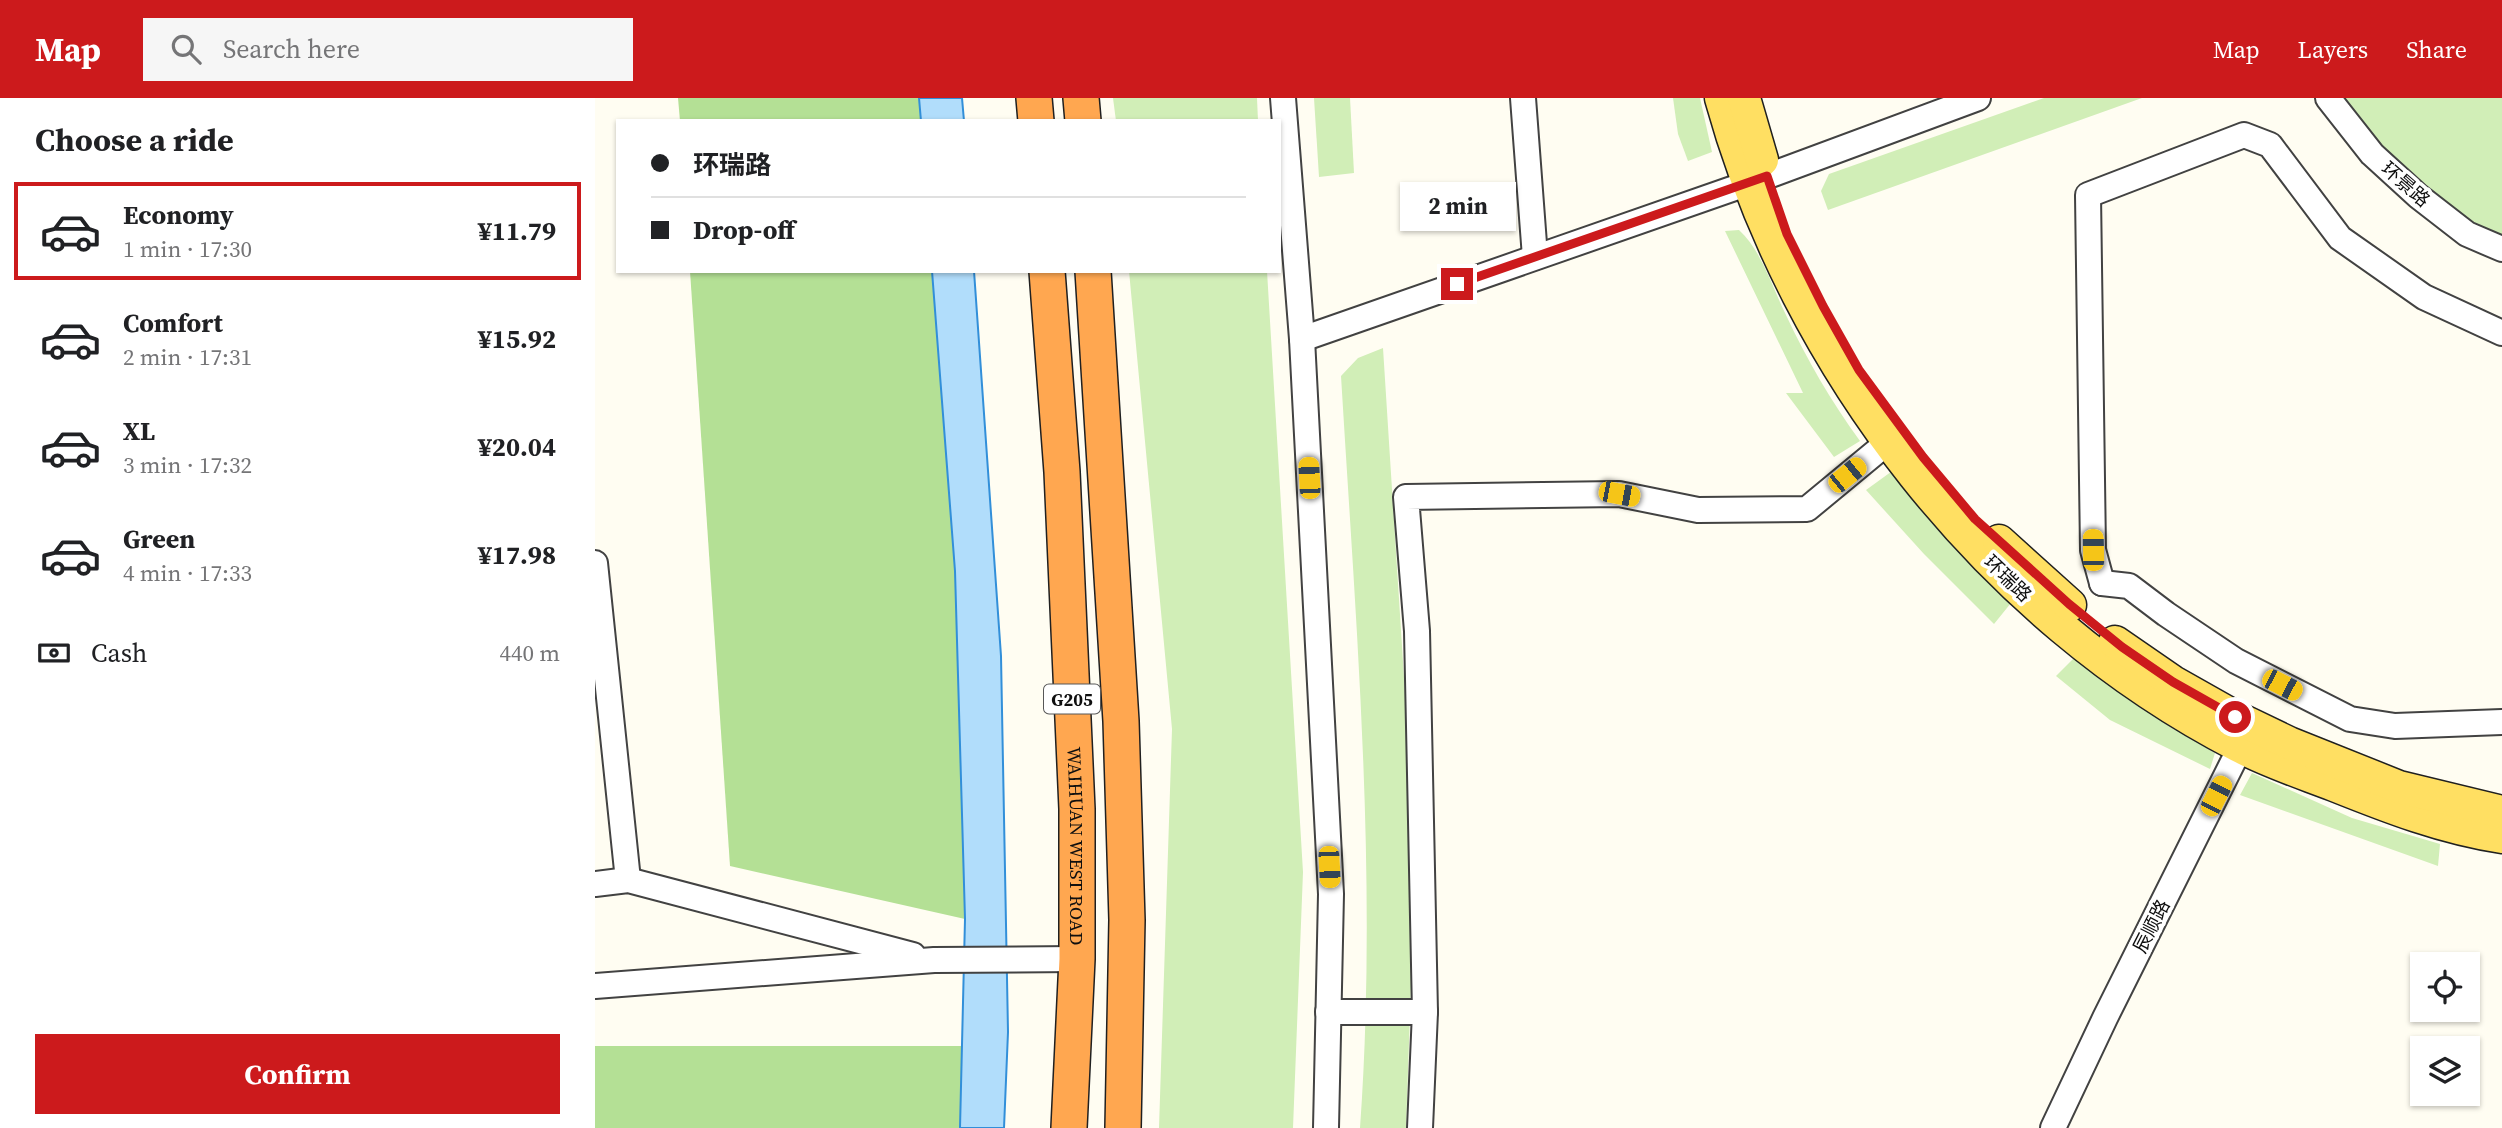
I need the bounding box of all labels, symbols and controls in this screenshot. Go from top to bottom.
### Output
search box [143,18,633,81]
text: Map [35,27,101,72]
icon: search [167,30,205,68]
text: Search here [223,31,360,67]
text: Map [2213,33,2260,66]
text: Layers [2298,33,2368,66]
text: Share [2406,33,2467,66]
text: Choose a ride [35,118,234,162]
text: 环瑞路 [693,147,771,183]
street label: 环景路 [2376,155,2436,213]
callout: 2 min [1399,183,1515,232]
text: 2 min [1428,190,1488,222]
text: Economy [123,197,234,233]
icon: car [39,200,102,263]
text: Drop-off [693,212,795,248]
text: ¥11.79 [478,213,556,249]
text: 1 min · 17:30 [123,233,252,265]
route end [1441,268,1473,300]
text: Comfort [123,305,223,341]
icon: car [39,308,102,371]
text: ¥15.92 [478,321,556,357]
text: 2 min · 17:31 [123,341,252,373]
text: XL [123,413,155,449]
icon: car [39,416,102,479]
text: ¥20.04 [478,429,556,465]
text: 3 min · 17:32 [123,449,252,481]
car [1825,454,1870,496]
car [1298,456,1321,500]
car [1597,480,1642,508]
text: Green [123,521,195,557]
icon: car [39,524,102,587]
car [2083,529,2104,571]
text: ¥17.98 [478,537,556,573]
street label: 环瑞路 [1978,549,2038,607]
text: 4 min · 17:33 [123,557,252,589]
icon: cash [35,634,73,672]
text: Cash [91,635,147,671]
text: 440 m [499,637,560,669]
car [2259,666,2306,704]
road number: G205 [1044,684,1100,714]
route start [2219,701,2251,733]
street label: WAIHUAN WEST ROAD [1061,746,1090,945]
car [2198,773,2235,819]
car [1318,845,1341,889]
street label: 辰顺路 [2126,895,2176,957]
map controls [2410,952,2480,1106]
button: locate [2410,952,2480,1022]
button: Confirm [35,1034,560,1114]
button: layers [2410,1036,2480,1106]

